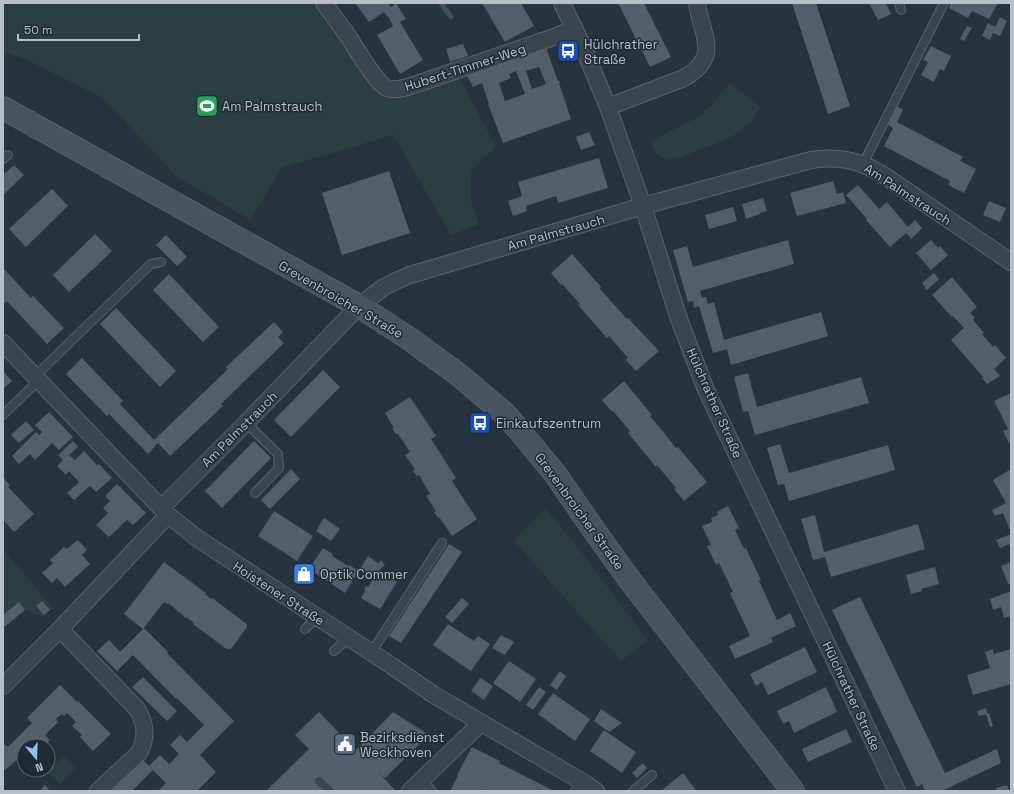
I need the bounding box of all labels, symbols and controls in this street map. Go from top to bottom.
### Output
scale bar [18,16,139,42]
text: 50 m [24,22,52,38]
place label: Hülchrather Straße [584,36,658,68]
bus stop icon: Hülchrather Straße [555,38,581,64]
street label: Hubert-Timmer-Weg [402,40,528,95]
sports icon: Am Palmstrauch [194,93,220,119]
place label: Am Palmstrauch [222,98,323,115]
street label: Am Palmstrauch [861,160,955,229]
street label: Am Palmstrauch [505,210,607,255]
street label: Grevenbroicher Straße [275,257,406,342]
street label: Hülchrather Straße [683,345,747,461]
street label: Am Palmstrauch [198,388,281,471]
bus stop icon: Einkaufszentrum [467,410,493,436]
place label: Einkaufszentrum [496,415,601,432]
street label: Grevenbroicher Straße [531,449,628,573]
street label: Hoistener Straße [230,557,328,629]
shop icon: Optik Commer [291,561,317,587]
place label: Optik Commer [320,566,408,583]
street label: Hülchrather Straße [819,639,884,754]
place label: Bezirksdienst Weckhoven [360,729,445,761]
public building icon: Bezirksdienst Weckhoven [332,731,358,757]
north arrow [16,738,56,778]
text: N [33,760,45,775]

